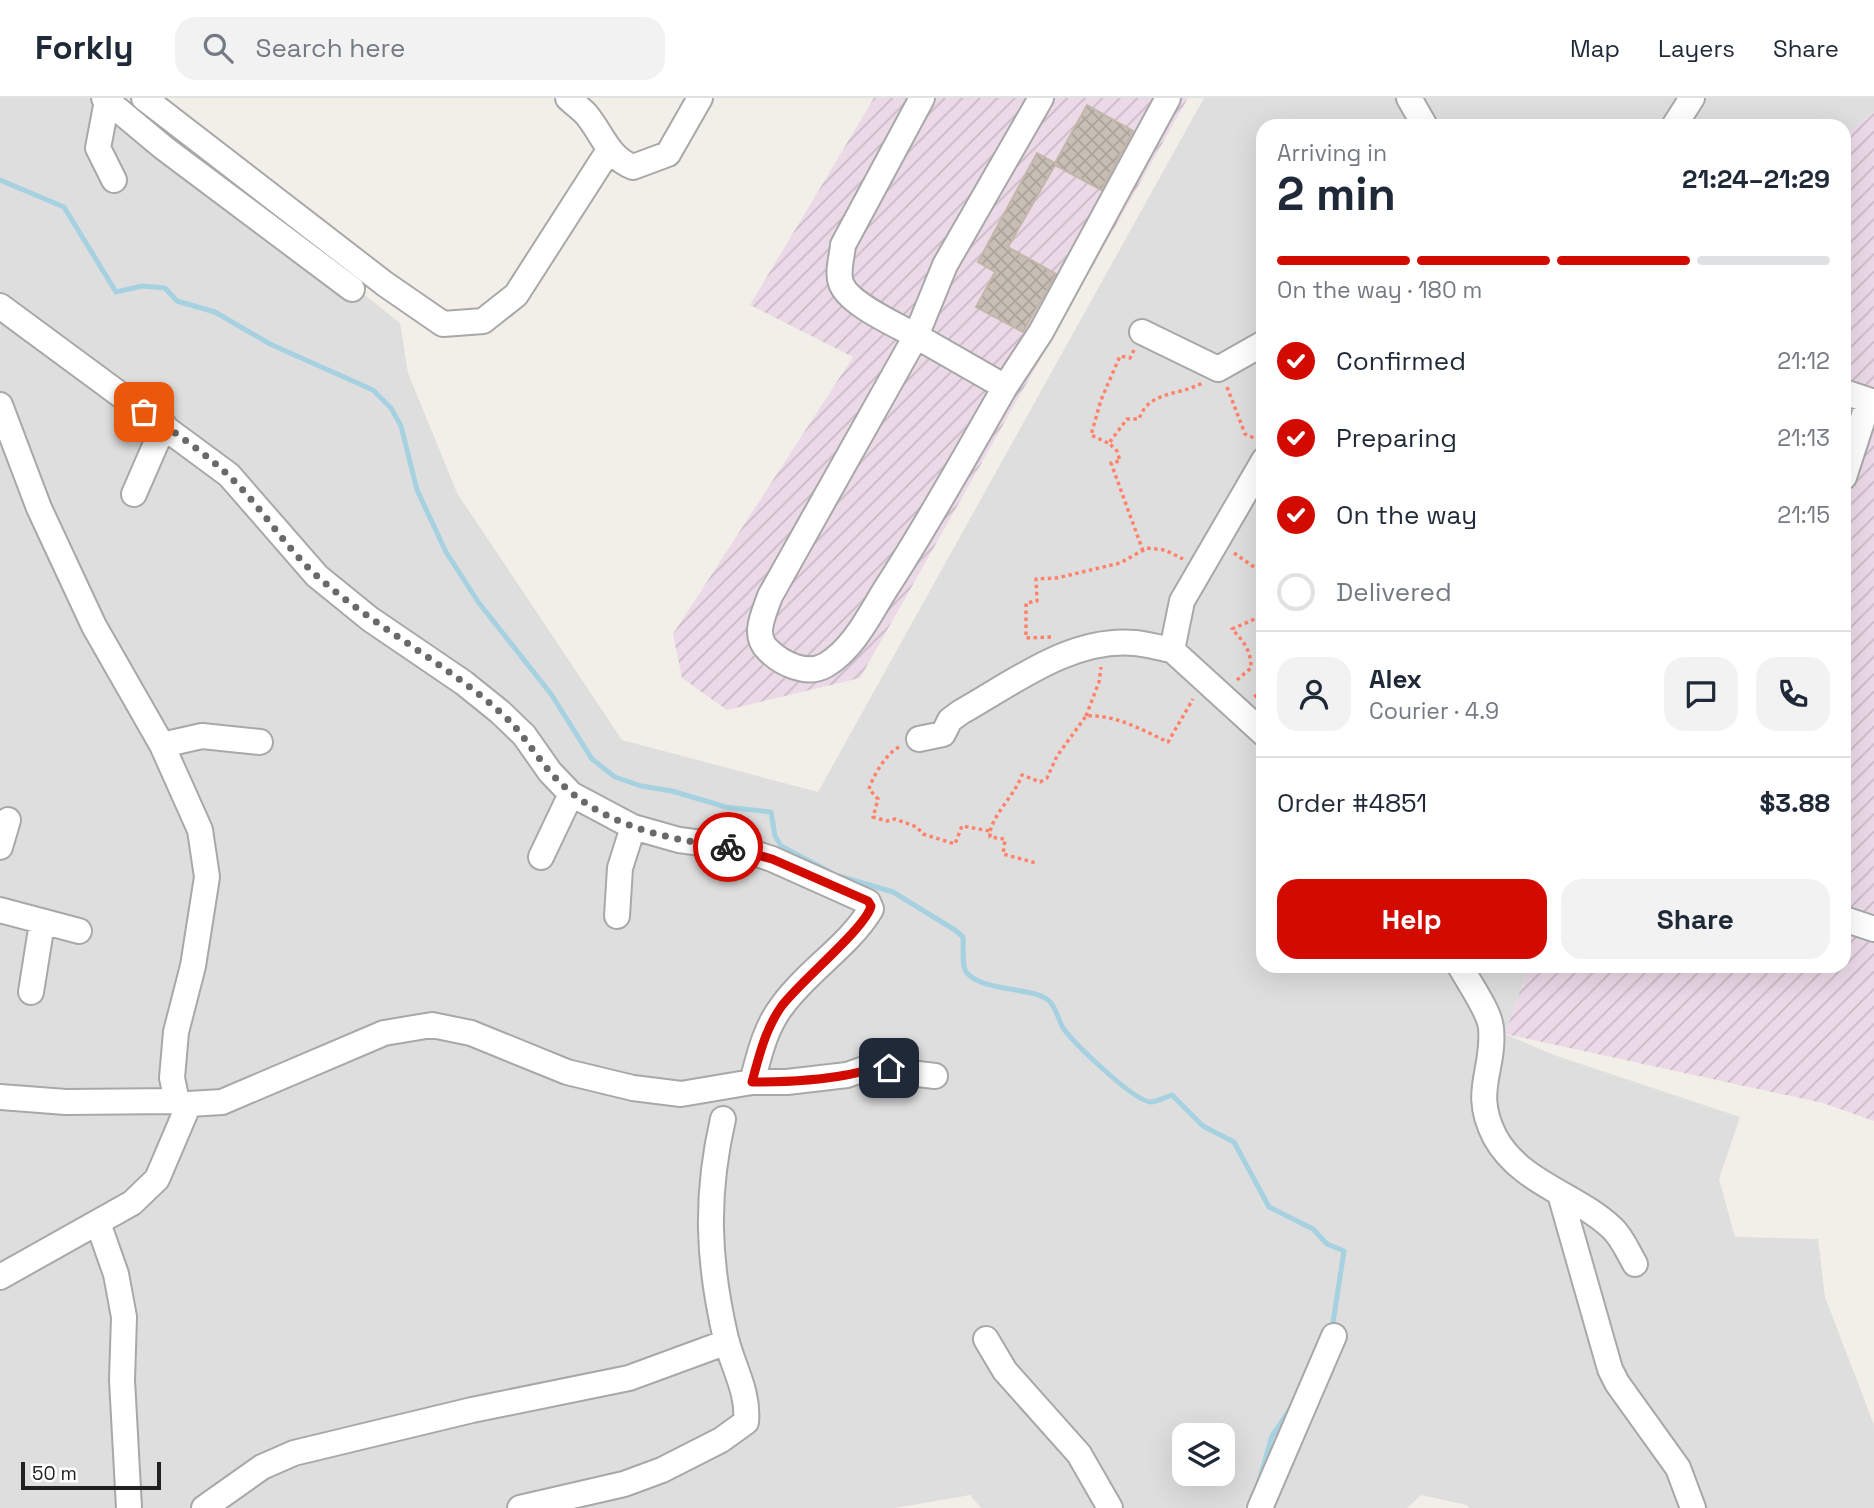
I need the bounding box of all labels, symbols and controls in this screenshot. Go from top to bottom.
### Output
search box [175,17,665,80]
text: Forkly [35,27,133,69]
icon: search [199,29,237,67]
text: Search here [255,31,405,65]
text: Map [1570,33,1620,64]
text: Layers [1658,33,1735,64]
text: Share [1773,33,1839,64]
text: Arriving in [1277,138,1387,168]
text: 21:24–21:29 [1682,162,1830,196]
text: 2 min [1277,165,1396,223]
text: On the way · 180 m [1277,275,1482,305]
icon: check [1277,342,1315,380]
text: Confirmed [1336,344,1466,378]
text: 21:12 [1777,346,1830,376]
pin [114,382,174,442]
icon: bag [125,393,163,431]
icon: check [1277,419,1315,457]
text: Preparing [1336,421,1457,455]
text: 21:13 [1777,423,1830,453]
icon: check [1277,496,1315,534]
text: On the way [1336,498,1477,532]
text: 21:15 [1777,500,1830,530]
text: Delivered [1336,575,1452,609]
button: person [1277,657,1351,731]
button: chat [1664,657,1738,731]
button: phone [1756,657,1830,731]
text: Alex [1369,662,1422,696]
text: Courier · 4.9 [1369,696,1499,726]
text: Order #4851 [1277,786,1427,820]
text: $3.88 [1759,786,1830,820]
courier [693,812,763,882]
icon: bike [709,828,747,866]
button: Help [1277,879,1547,959]
button: Share [1561,879,1830,959]
pin [859,1038,919,1098]
icon: home [870,1049,908,1087]
map controls [1172,1423,1235,1486]
button: layers [1172,1423,1235,1486]
scale bar [21,1459,161,1491]
text: 50 m [32,1461,77,1486]

